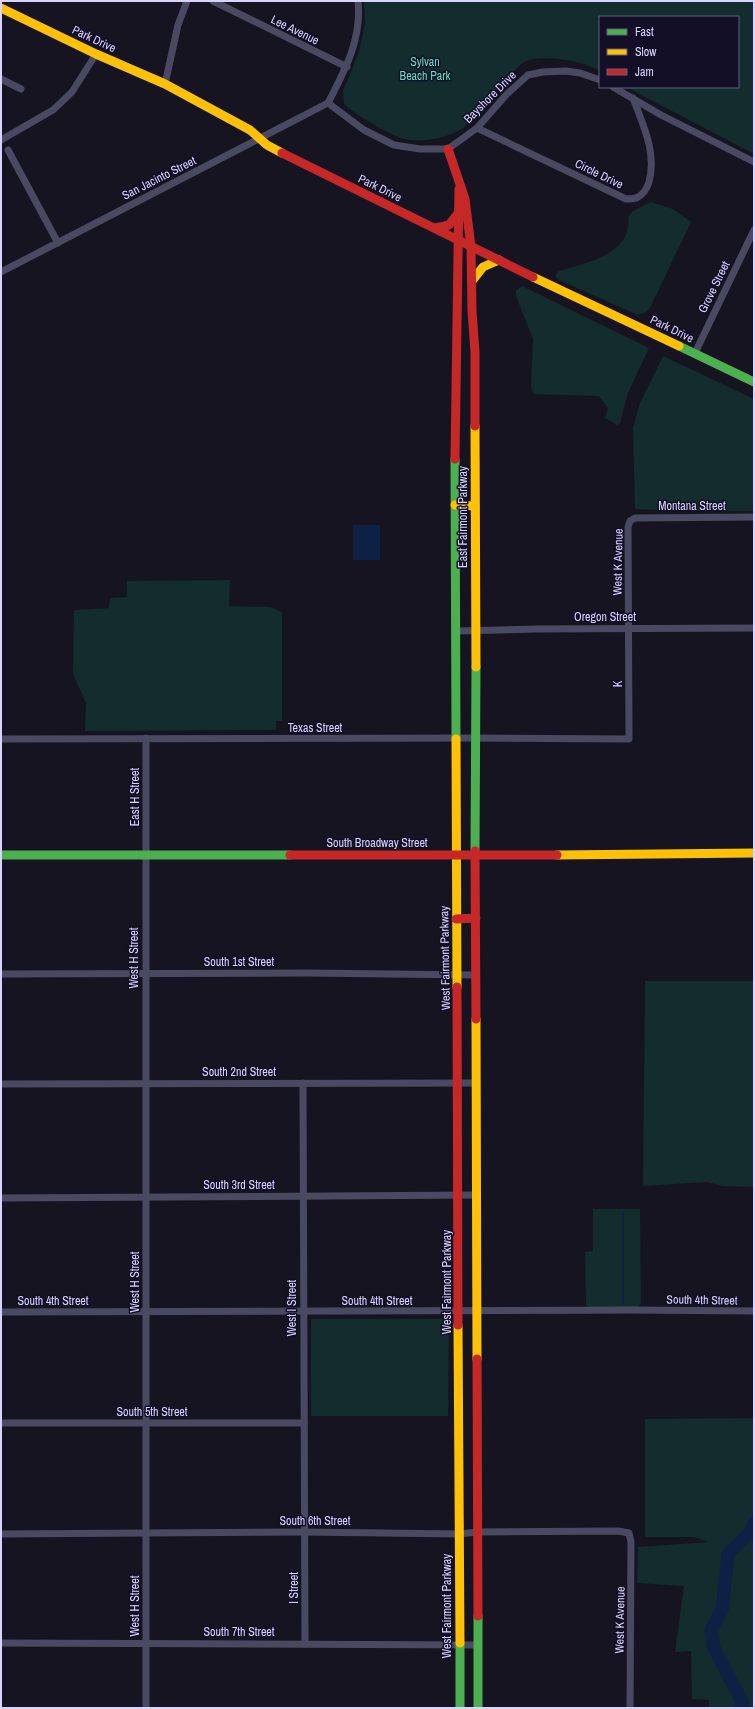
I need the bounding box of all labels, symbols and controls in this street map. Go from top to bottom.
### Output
street label: Lee Avenue [268,11,322,49]
legend [599,16,739,88]
street label: Park Drive [70,22,118,56]
text: Fast [635,24,654,40]
text: Slow [635,44,657,60]
park label: Sylvan Beach Park [400,54,451,84]
text: Jam [635,64,654,80]
street label: Bayshore Drive [460,67,520,127]
street label: San Jacinto Street [119,152,199,204]
street label: Circle Drive [572,155,626,193]
street label: Park Drive [356,171,404,205]
street label: Grove Street [695,258,734,316]
street label: Park Drive [648,312,696,346]
street label: East Fairmont Parkway [455,466,471,568]
street label: Montana Street [658,498,726,514]
street label: West K Avenue [609,528,627,596]
street label: Oregon Street [574,609,636,625]
street label: K [610,680,626,687]
street label: Texas Street [288,720,343,736]
street label: East H Street [127,767,143,826]
street label: South Broadway Street [326,835,428,851]
street label: West Fairmont Parkway [436,906,454,1010]
street label: West H Street [126,927,142,989]
street label: South 1st Street [204,954,275,970]
street label: South 2nd Street [202,1064,276,1080]
street label: South 3rd Street [203,1177,275,1193]
street label: West Fairmont Parkway [439,1230,455,1334]
street label: West H Street [127,1251,143,1313]
street label: West I Street [284,1279,300,1336]
street label: South 4th Street [666,1291,738,1309]
street label: South 4th Street [17,1293,89,1309]
street label: South 4th Street [341,1293,413,1309]
street label: South 5th Street [116,1404,188,1420]
street label: South 6th Street [279,1513,351,1529]
street label: West Fairmont Parkway [439,1554,455,1658]
street label: I Street [286,1572,302,1604]
street label: West H Street [127,1575,143,1637]
street label: West K Avenue [611,1586,629,1654]
street label: South 7th Street [203,1624,275,1640]

